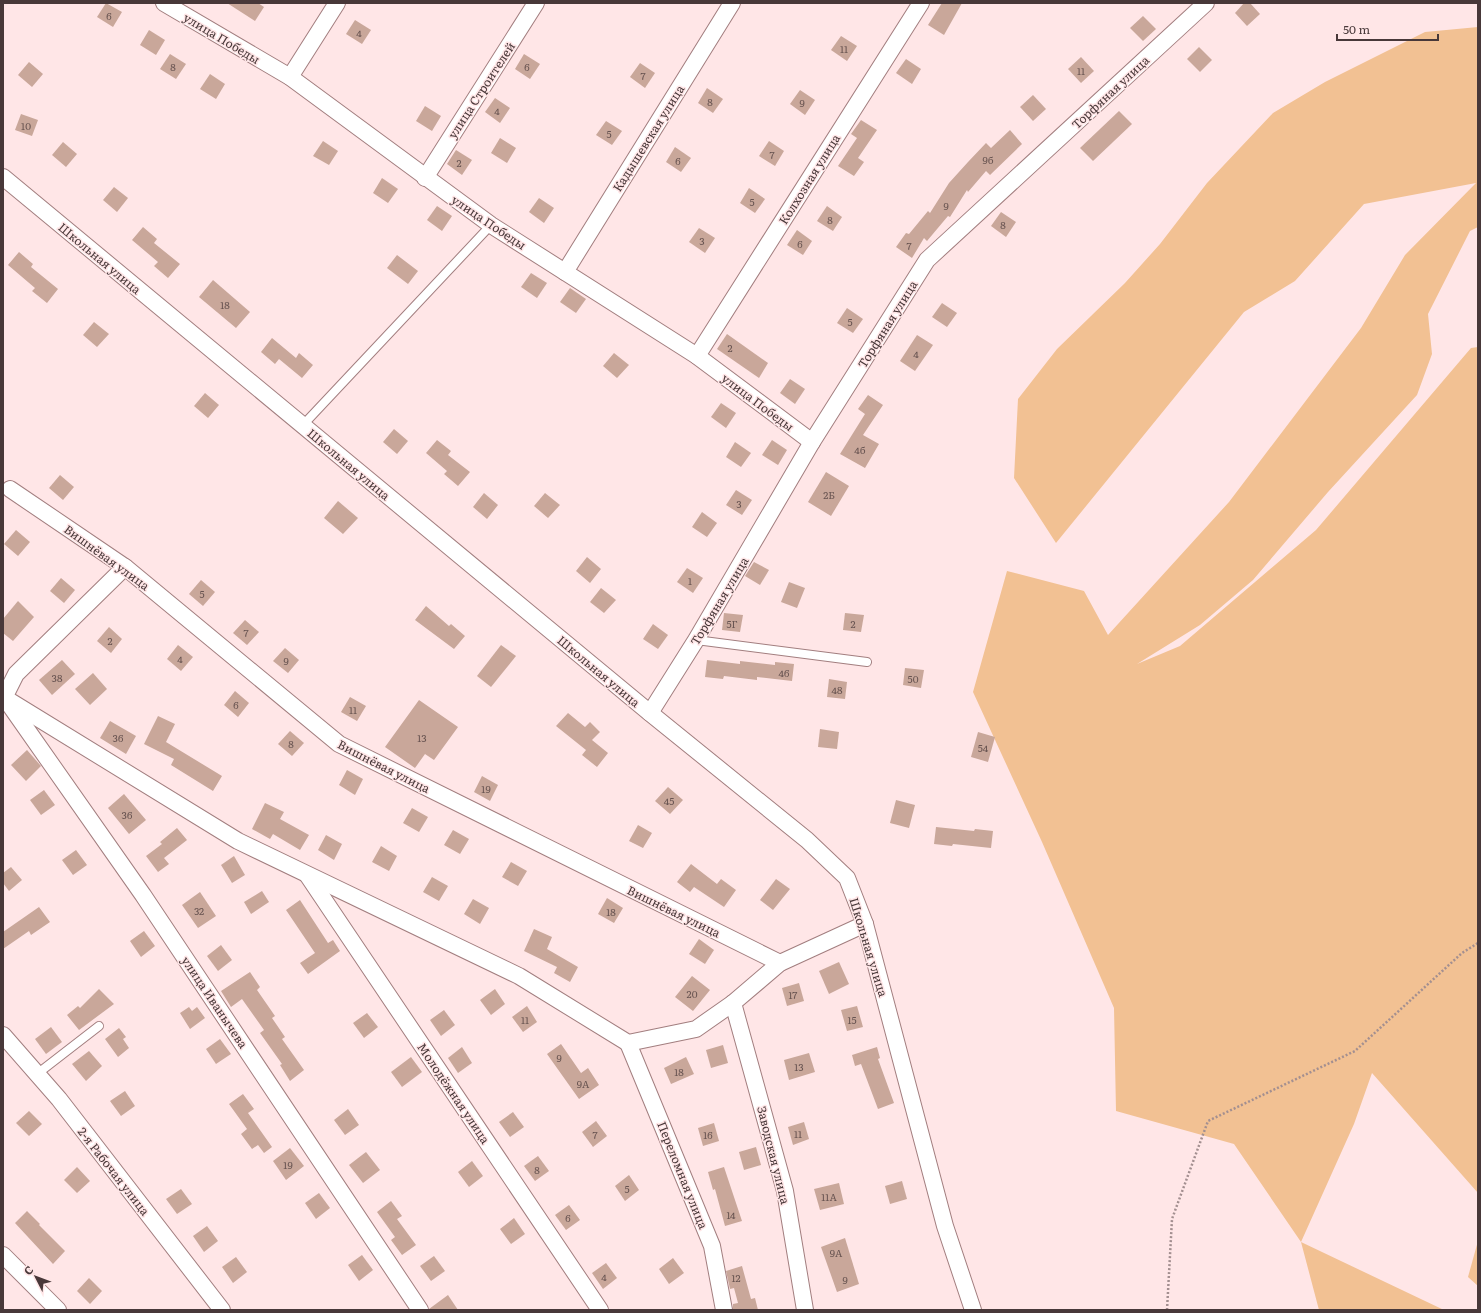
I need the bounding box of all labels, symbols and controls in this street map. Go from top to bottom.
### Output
house number: 6 [106,8,112,23]
street label: улица Победы [180,8,264,68]
scale bar [1337,16,1438,42]
text: 50 m [1343,20,1370,38]
house number: 4 [356,25,362,40]
street label: улица Строителей [443,38,519,142]
house number: 11 [840,41,848,56]
street label: Торфяная улица [1067,51,1153,133]
house number: 8 [170,59,176,74]
house number: 6 [524,59,530,74]
house number: 11 [1077,63,1085,78]
house number: 7 [640,68,646,83]
street label: Кадышевская улица [608,81,688,195]
house number: 8 [707,94,713,109]
house number: 9 [799,95,805,110]
house number: 4 [494,103,500,118]
house number: 10 [21,118,31,133]
house number: 5 [606,126,612,141]
street label: Колхозная улица [774,130,844,228]
house number: 7 [769,147,775,162]
house number: 9б [982,152,994,167]
house number: 6 [675,153,681,168]
house number: 2 [456,155,462,170]
street label: улица Победы [448,190,530,254]
house number: 5 [749,194,755,209]
house number: 9 [943,198,949,213]
house number: 8 [827,212,833,227]
house number: 8 [1000,217,1006,232]
street label: Школьная улица [55,218,146,298]
house number: 3 [699,233,705,248]
house number: 6 [797,236,803,251]
house number: 7 [906,238,912,253]
street label: Торфяная улица [853,276,922,371]
house number: 18 [220,297,230,312]
house number: 5 [847,314,853,329]
house number: 2 [727,340,733,355]
house number: 4 [913,346,919,361]
street label: улица Победы [718,369,798,435]
street label: Школьная улица [304,424,395,504]
house number: 4б [854,442,866,457]
house number: 2Б [823,487,835,502]
house number: 3 [736,496,742,511]
street label: Вишнёвая улица [61,520,154,595]
street label: Торфяная улица [685,553,753,649]
house number: 1 [688,573,692,588]
house number: 5 [199,586,205,601]
house number: 5Г [726,616,738,631]
house number: 2 [850,616,856,631]
house number: 7 [243,625,249,640]
street label: Школьная улица [554,631,645,711]
house number: 2 [107,633,113,648]
house number: 4 [177,651,183,666]
house number: 9 [283,653,289,668]
house number: 46 [779,665,790,680]
house number: 38 [52,670,63,685]
house number: 50 [908,671,919,686]
house number: 48 [831,682,843,697]
house number: 6 [233,697,239,712]
house number: 11 [349,702,357,717]
house number: 36 [113,730,124,745]
house number: 13 [417,730,427,745]
street label: Вишнёвая улица [335,735,434,797]
house number: 8 [288,736,294,751]
house number: 54 [978,740,989,755]
house number: 19 [481,781,491,796]
house number: 45 [664,793,674,808]
house number: 36 [122,807,133,822]
street label: Вишнёвая улица [624,881,724,942]
street label: Школьная улица [845,895,893,999]
house number: 32 [194,903,204,918]
house number: 18 [606,904,616,919]
street label: улица Иванычева [177,952,253,1052]
house number: 20 [687,986,698,1001]
house number: 17 [789,987,797,1002]
house number: 11 [521,1012,529,1027]
house number: 15 [847,1012,857,1027]
street label: Молодёжная улица [414,1039,495,1147]
house number: 9 [556,1050,562,1065]
house number: 13 [794,1059,804,1074]
house number: 18 [674,1064,684,1079]
house number: 9А [577,1076,590,1091]
street label: Заводская улица [753,1104,795,1206]
street label: Переломная улица [653,1118,713,1232]
street label: 2-я Рабочая улица [74,1123,155,1219]
house number: 11 [794,1126,802,1141]
house number: 7 [592,1127,598,1142]
house number: 16 [703,1127,713,1142]
house number: 19 [283,1157,293,1172]
house number: 8 [534,1162,540,1177]
house number: 5 [624,1181,630,1196]
house number: 11А [821,1189,837,1204]
house number: 14 [726,1207,736,1222]
house number: 6 [565,1210,571,1225]
house number: 9А [830,1245,843,1260]
north arrow [16,1257,56,1297]
text: С [19,1261,37,1278]
house number: 4 [601,1269,607,1284]
house number: 12 [731,1270,741,1285]
house number: 9 [842,1272,848,1287]

